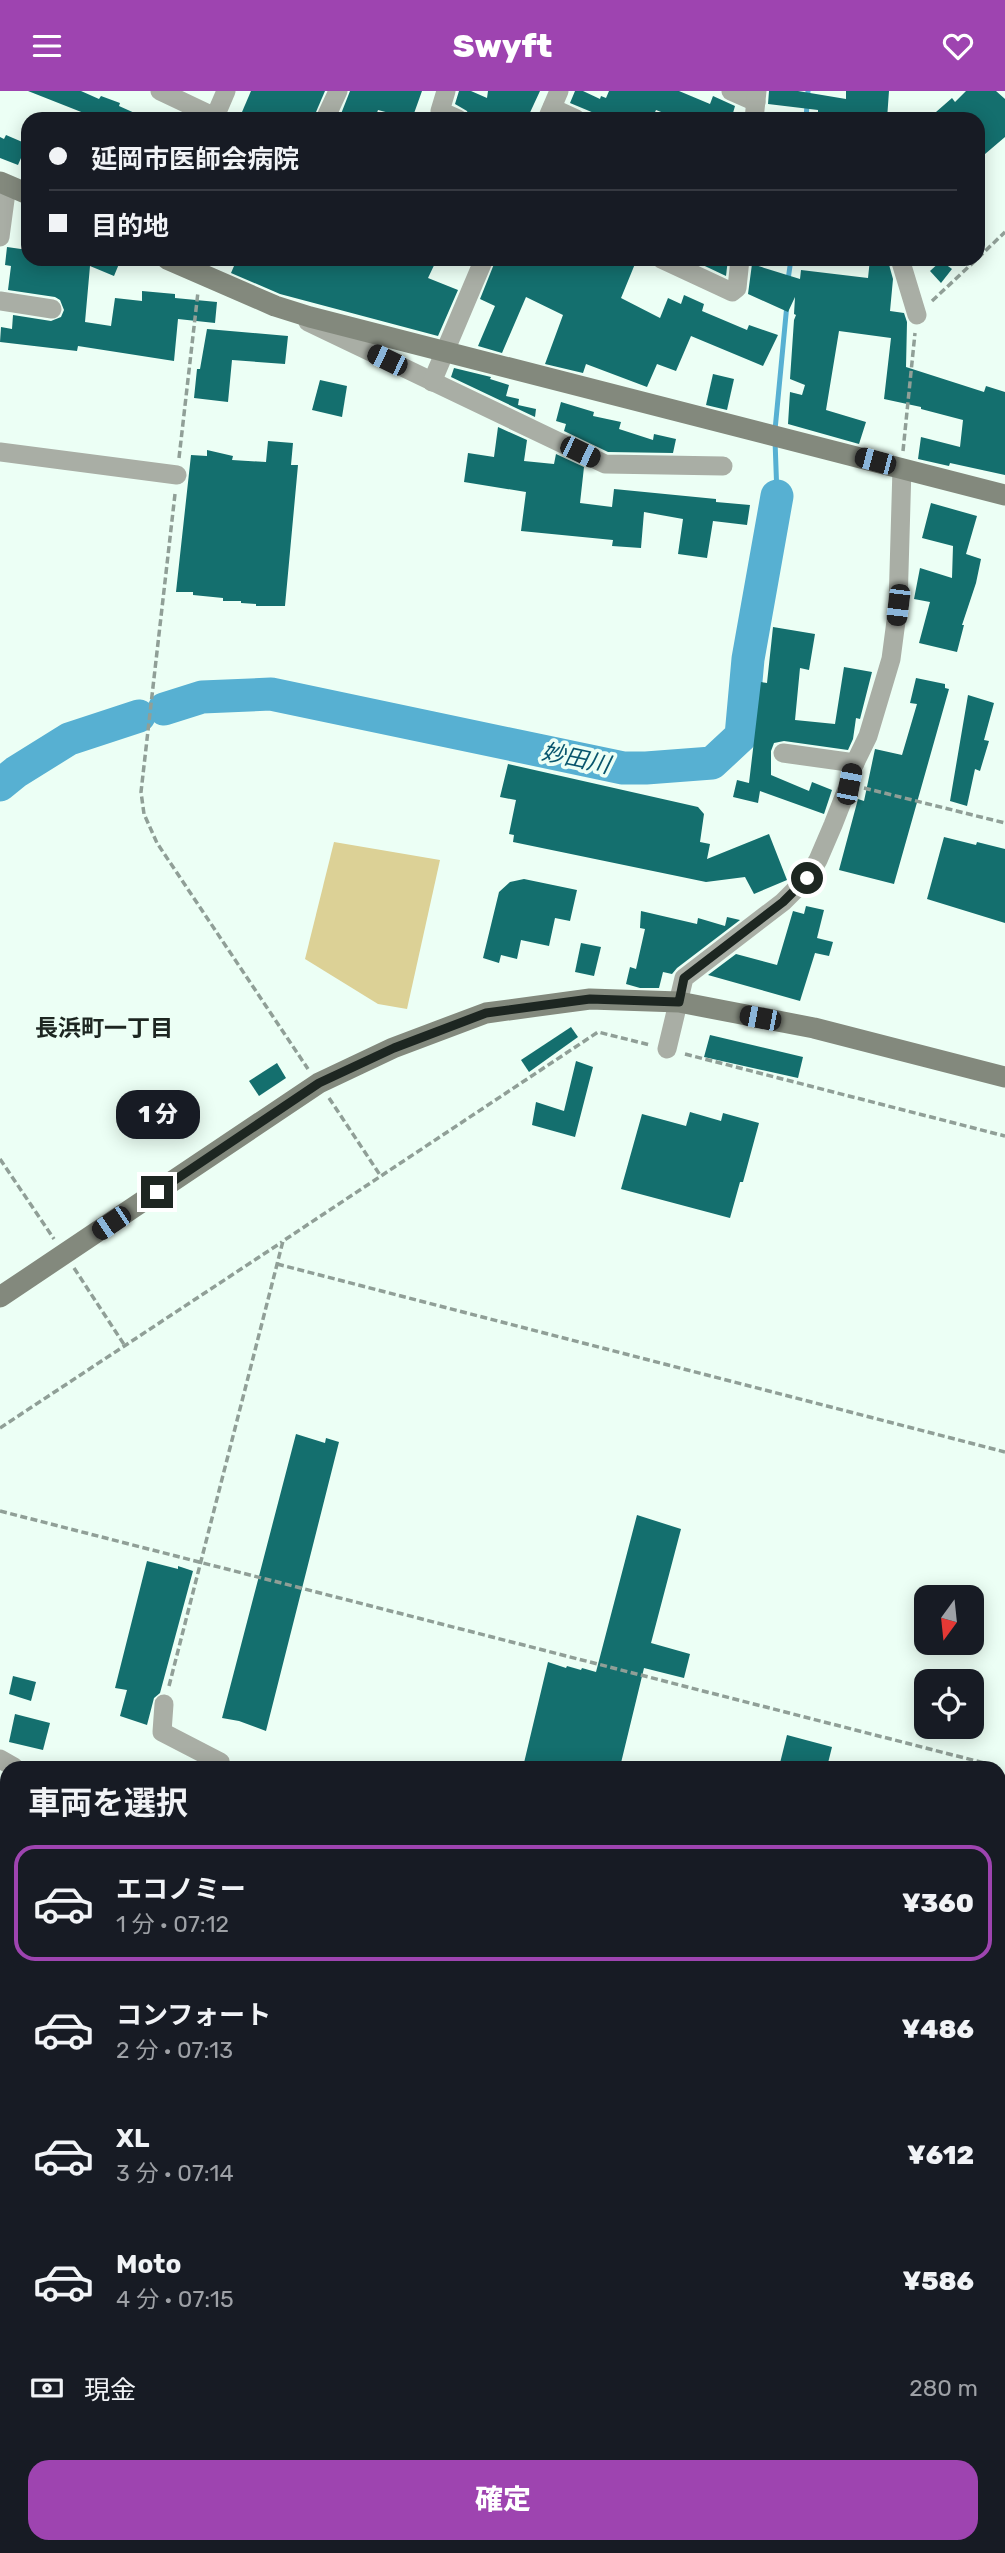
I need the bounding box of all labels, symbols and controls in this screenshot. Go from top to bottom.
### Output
icon: menu [28,27,66,65]
text: Swyft [453,27,552,65]
icon: heart [939,27,977,65]
text: 延岡市医師会病院 [91,144,299,175]
text: 目的地 [91,211,169,242]
car [364,341,411,379]
car [557,433,604,471]
car [852,445,899,477]
car [886,583,911,627]
water label: 妙田川 [539,737,616,779]
car [835,761,864,807]
route start [791,862,823,894]
car [738,1004,783,1032]
district label: 長浜町一丁目 [35,1014,173,1042]
callout: 1 分 [115,1091,199,1139]
text: 1 分 [138,1100,178,1128]
route end [141,1176,173,1208]
car [88,1203,135,1243]
north arrow [914,1585,984,1655]
map controls [914,1585,984,1739]
button: locate [914,1669,984,1739]
text: 車両を選択 [28,1784,188,1822]
icon: car [32,1872,95,1935]
text: エコノミー [116,1874,246,1905]
text: ¥360 [902,1888,974,1919]
text: 1 分 · 07:12 [116,1910,229,1938]
icon: car [32,1998,95,2061]
text: コンフォート [116,2000,271,2031]
text: ¥486 [901,2014,974,2045]
text: 2 分 · 07:13 [116,2036,233,2064]
text: XL [116,2123,149,2154]
icon: car [32,2124,95,2187]
text: ¥612 [907,2140,974,2171]
text: 3 分 · 07:14 [116,2159,234,2187]
text: Moto [116,2249,181,2280]
icon: car [32,2250,95,2313]
text: ¥586 [902,2266,974,2297]
text: 4 分 · 07:15 [116,2285,234,2313]
icon: cash [28,2369,66,2407]
text: 280 m [909,2374,978,2402]
text: 現金 [84,2375,136,2406]
button: 確定 [28,2460,978,2540]

